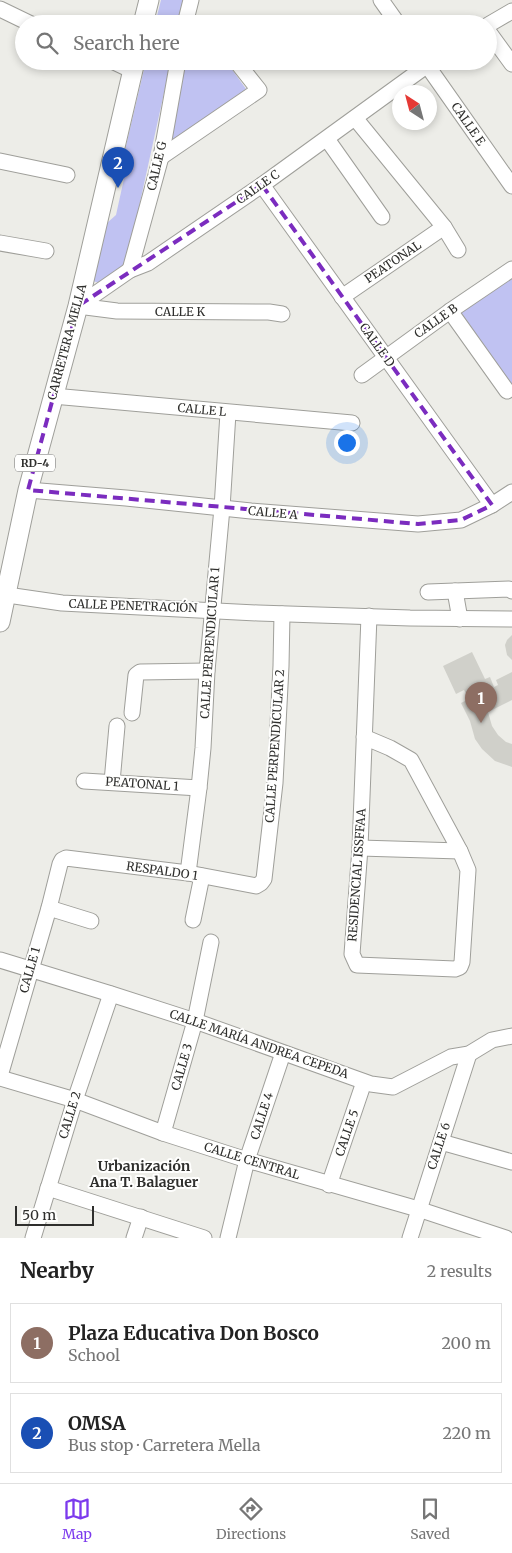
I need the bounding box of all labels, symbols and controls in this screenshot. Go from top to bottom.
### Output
search box [15,15,497,70]
icon: search [33,29,61,57]
text: Search here [73,31,180,55]
north arrow [392,85,437,130]
street label: CALLE E [448,99,489,148]
street label: CALLE G [144,139,170,192]
pin: 2 [102,147,134,188]
street label: CALLE C [233,166,282,207]
street label: PEATONAL [361,237,424,286]
street label: CARRETERA MELLA [44,282,89,402]
street label: CALLE B [411,300,460,341]
street label: CALLE K [155,304,205,319]
street label: CALLE D [357,320,398,370]
street label: CALLE L [177,400,228,419]
your location [334,430,360,456]
road number: RD-4 [15,454,55,472]
street label: CALLE A [248,503,299,522]
street label: CALLE PERPENDICULAR 1 [197,566,222,719]
street label: CALLE PENETRACIÓN [68,596,198,615]
street label: CALLE PERPENDICULAR 2 [262,669,287,823]
pin: 1 [465,682,497,723]
street label: PEATONAL 1 [105,773,180,794]
street label: RESIDENCIAL ISSFFAA [344,807,369,942]
street label: RESPALDO 1 [125,858,199,883]
street label: CALLE 1 [16,945,43,994]
street label: CALLE MARÍA ANDREA CEPEDA [168,1006,351,1081]
street label: CALLE 3 [168,1041,195,1092]
street label: CALLE 2 [55,1089,84,1140]
street label: CALLE 4 [247,1090,276,1141]
street label: CALLE 5 [332,1107,362,1158]
street label: CALLE 6 [424,1120,453,1171]
street label: CALLE CENTRAL [202,1139,302,1182]
district label: Urbanización Ana T. Balaguer [89,1157,199,1191]
scale bar [15,1203,94,1226]
text: 50 m [22,1206,56,1224]
text: Nearby [20,1257,94,1284]
text: 2 results [427,1261,492,1281]
text: Plaza Educativa Don Bosco [68,1321,319,1345]
text: 1 [33,1333,41,1353]
text: 200 m [441,1333,491,1353]
text: School [68,1345,120,1365]
text: OMSA [68,1411,126,1435]
text: 2 [32,1423,42,1443]
text: 220 m [443,1423,491,1443]
text: Bus stop · Carretera Mella [68,1435,260,1455]
tab: Map [62,1495,92,1543]
tab: Directions [216,1495,286,1543]
tab: Saved [410,1495,450,1543]

